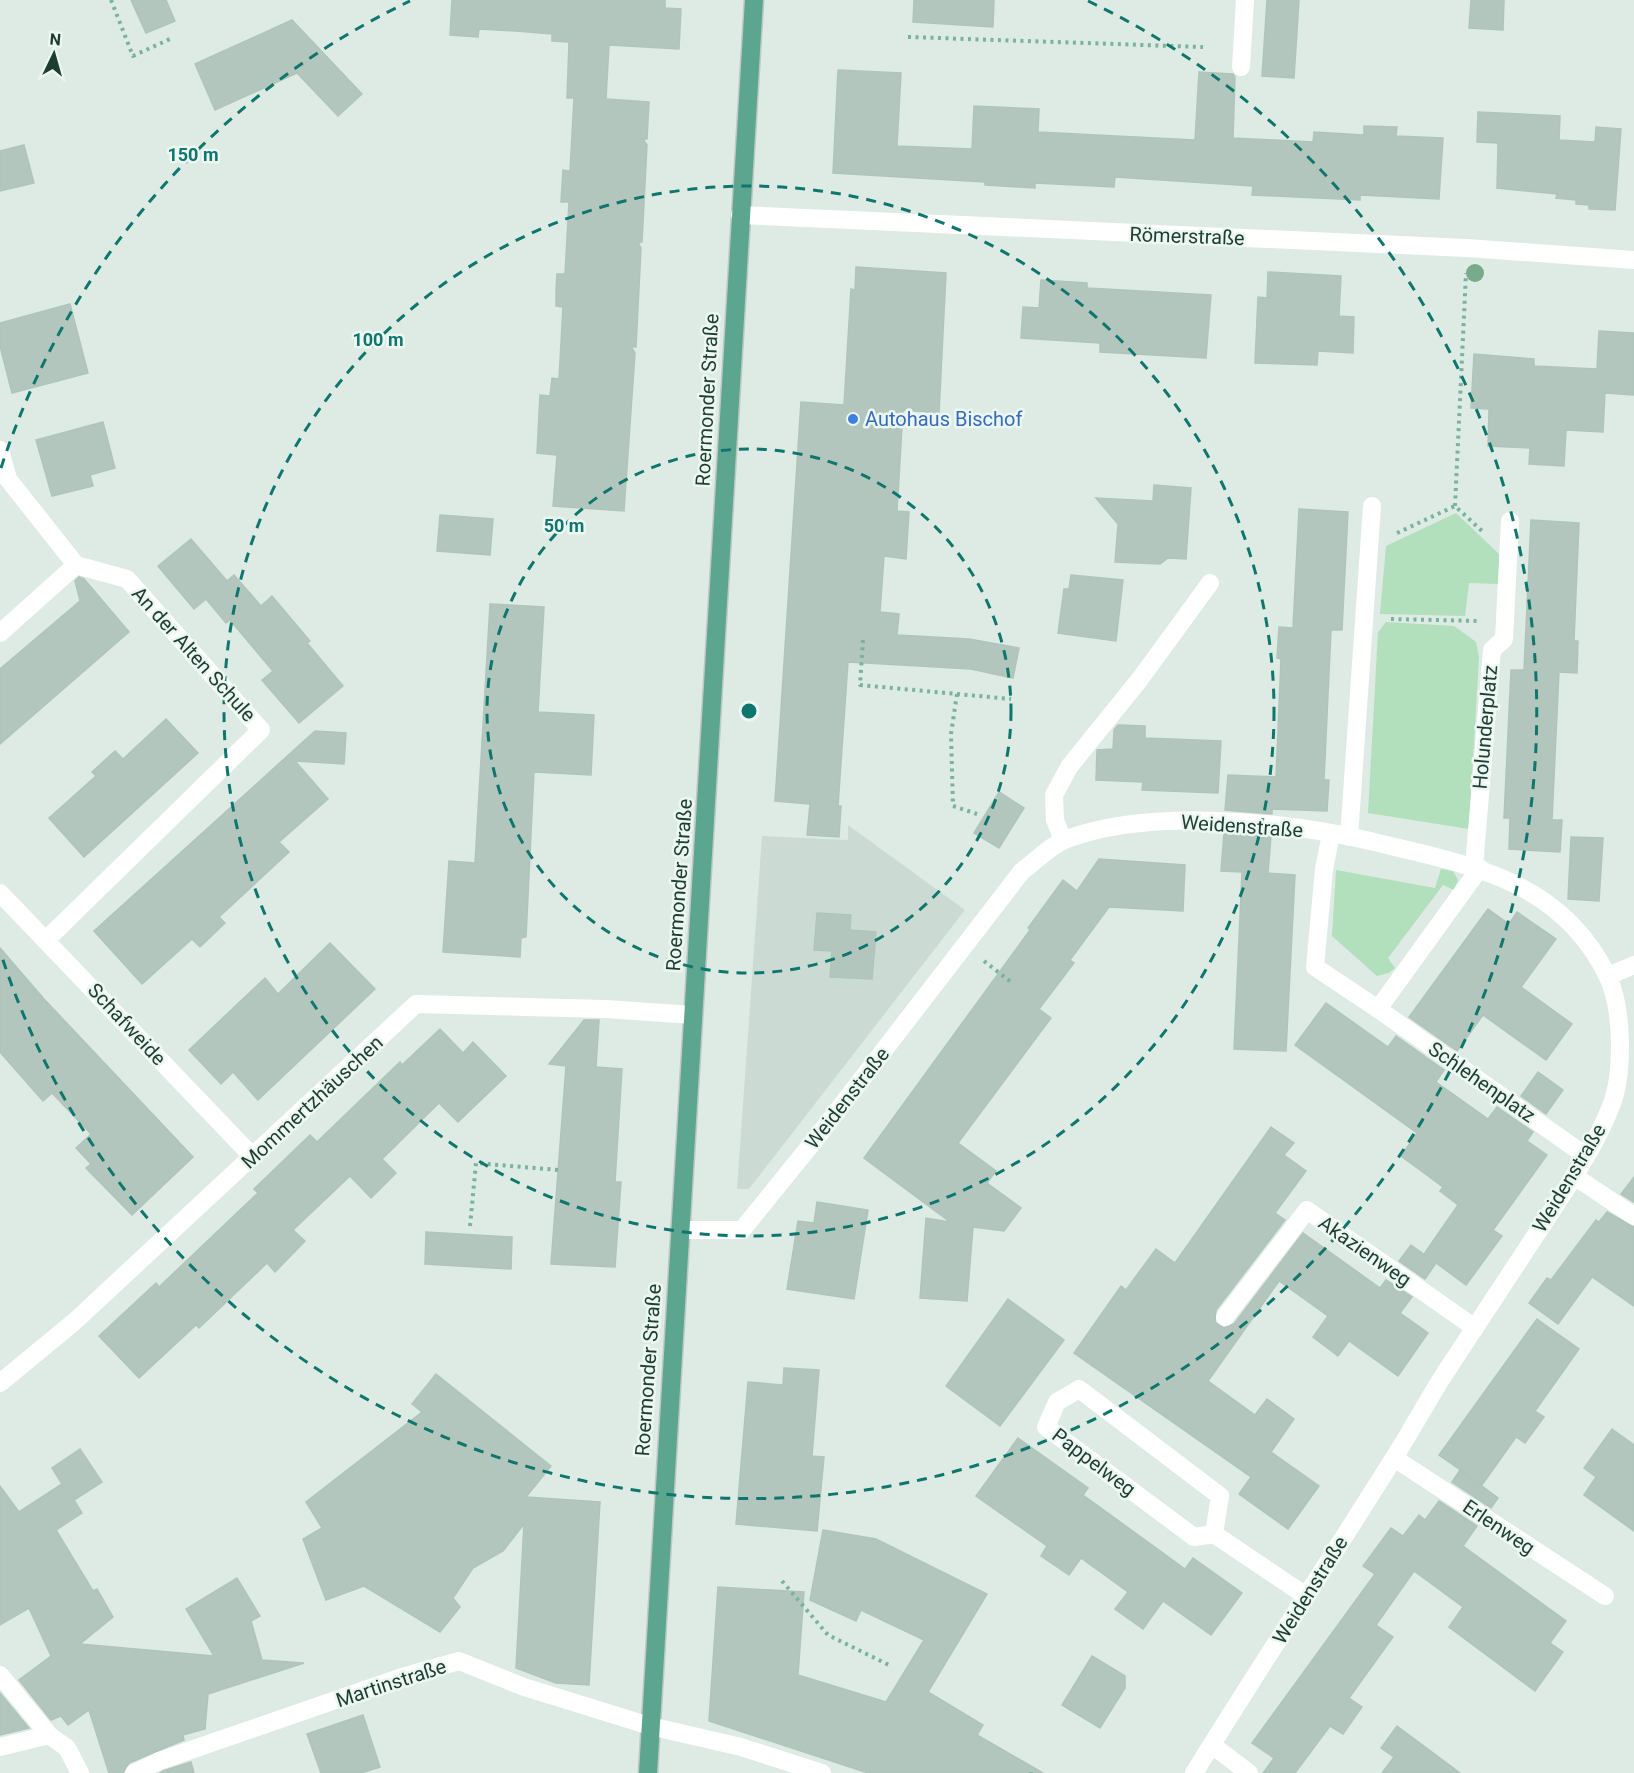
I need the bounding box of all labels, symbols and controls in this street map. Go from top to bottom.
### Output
north arrow [24,24,84,84]
text: N [49,30,62,50]
text: 150 m [167,144,219,165]
street label: Römerstraße [1129,222,1245,250]
street label: Roermonder Straße [690,313,724,487]
text: 100 m [352,329,404,350]
place label: Autohaus Bischof [865,407,1022,431]
marker: Autohaus Bischof [846,412,860,426]
text: 50 m [544,515,584,536]
street label: An der Alten Schule [127,581,261,727]
street label: Holunderplatz [1468,664,1502,790]
centre of rings [739,701,759,721]
street label: Roermonder Straße [661,798,697,972]
street label: Weidenstraße [1180,810,1304,842]
street label: Schafweide [83,978,171,1070]
street label: Mommertzhäuschen [236,1030,388,1174]
street label: Schlehenplatz [1424,1036,1540,1128]
street label: Weidenstraße [800,1042,894,1154]
street label: Weidenstraße [1527,1119,1611,1237]
street label: Akazienweg [1314,1210,1416,1292]
street label: Roermonder Straße [630,1283,666,1457]
street label: Pappelweg [1048,1423,1140,1501]
street label: Erlenweg [1458,1494,1540,1560]
street label: Weidenstraße [1267,1532,1353,1648]
street label: Martinstraße [333,1654,449,1712]

